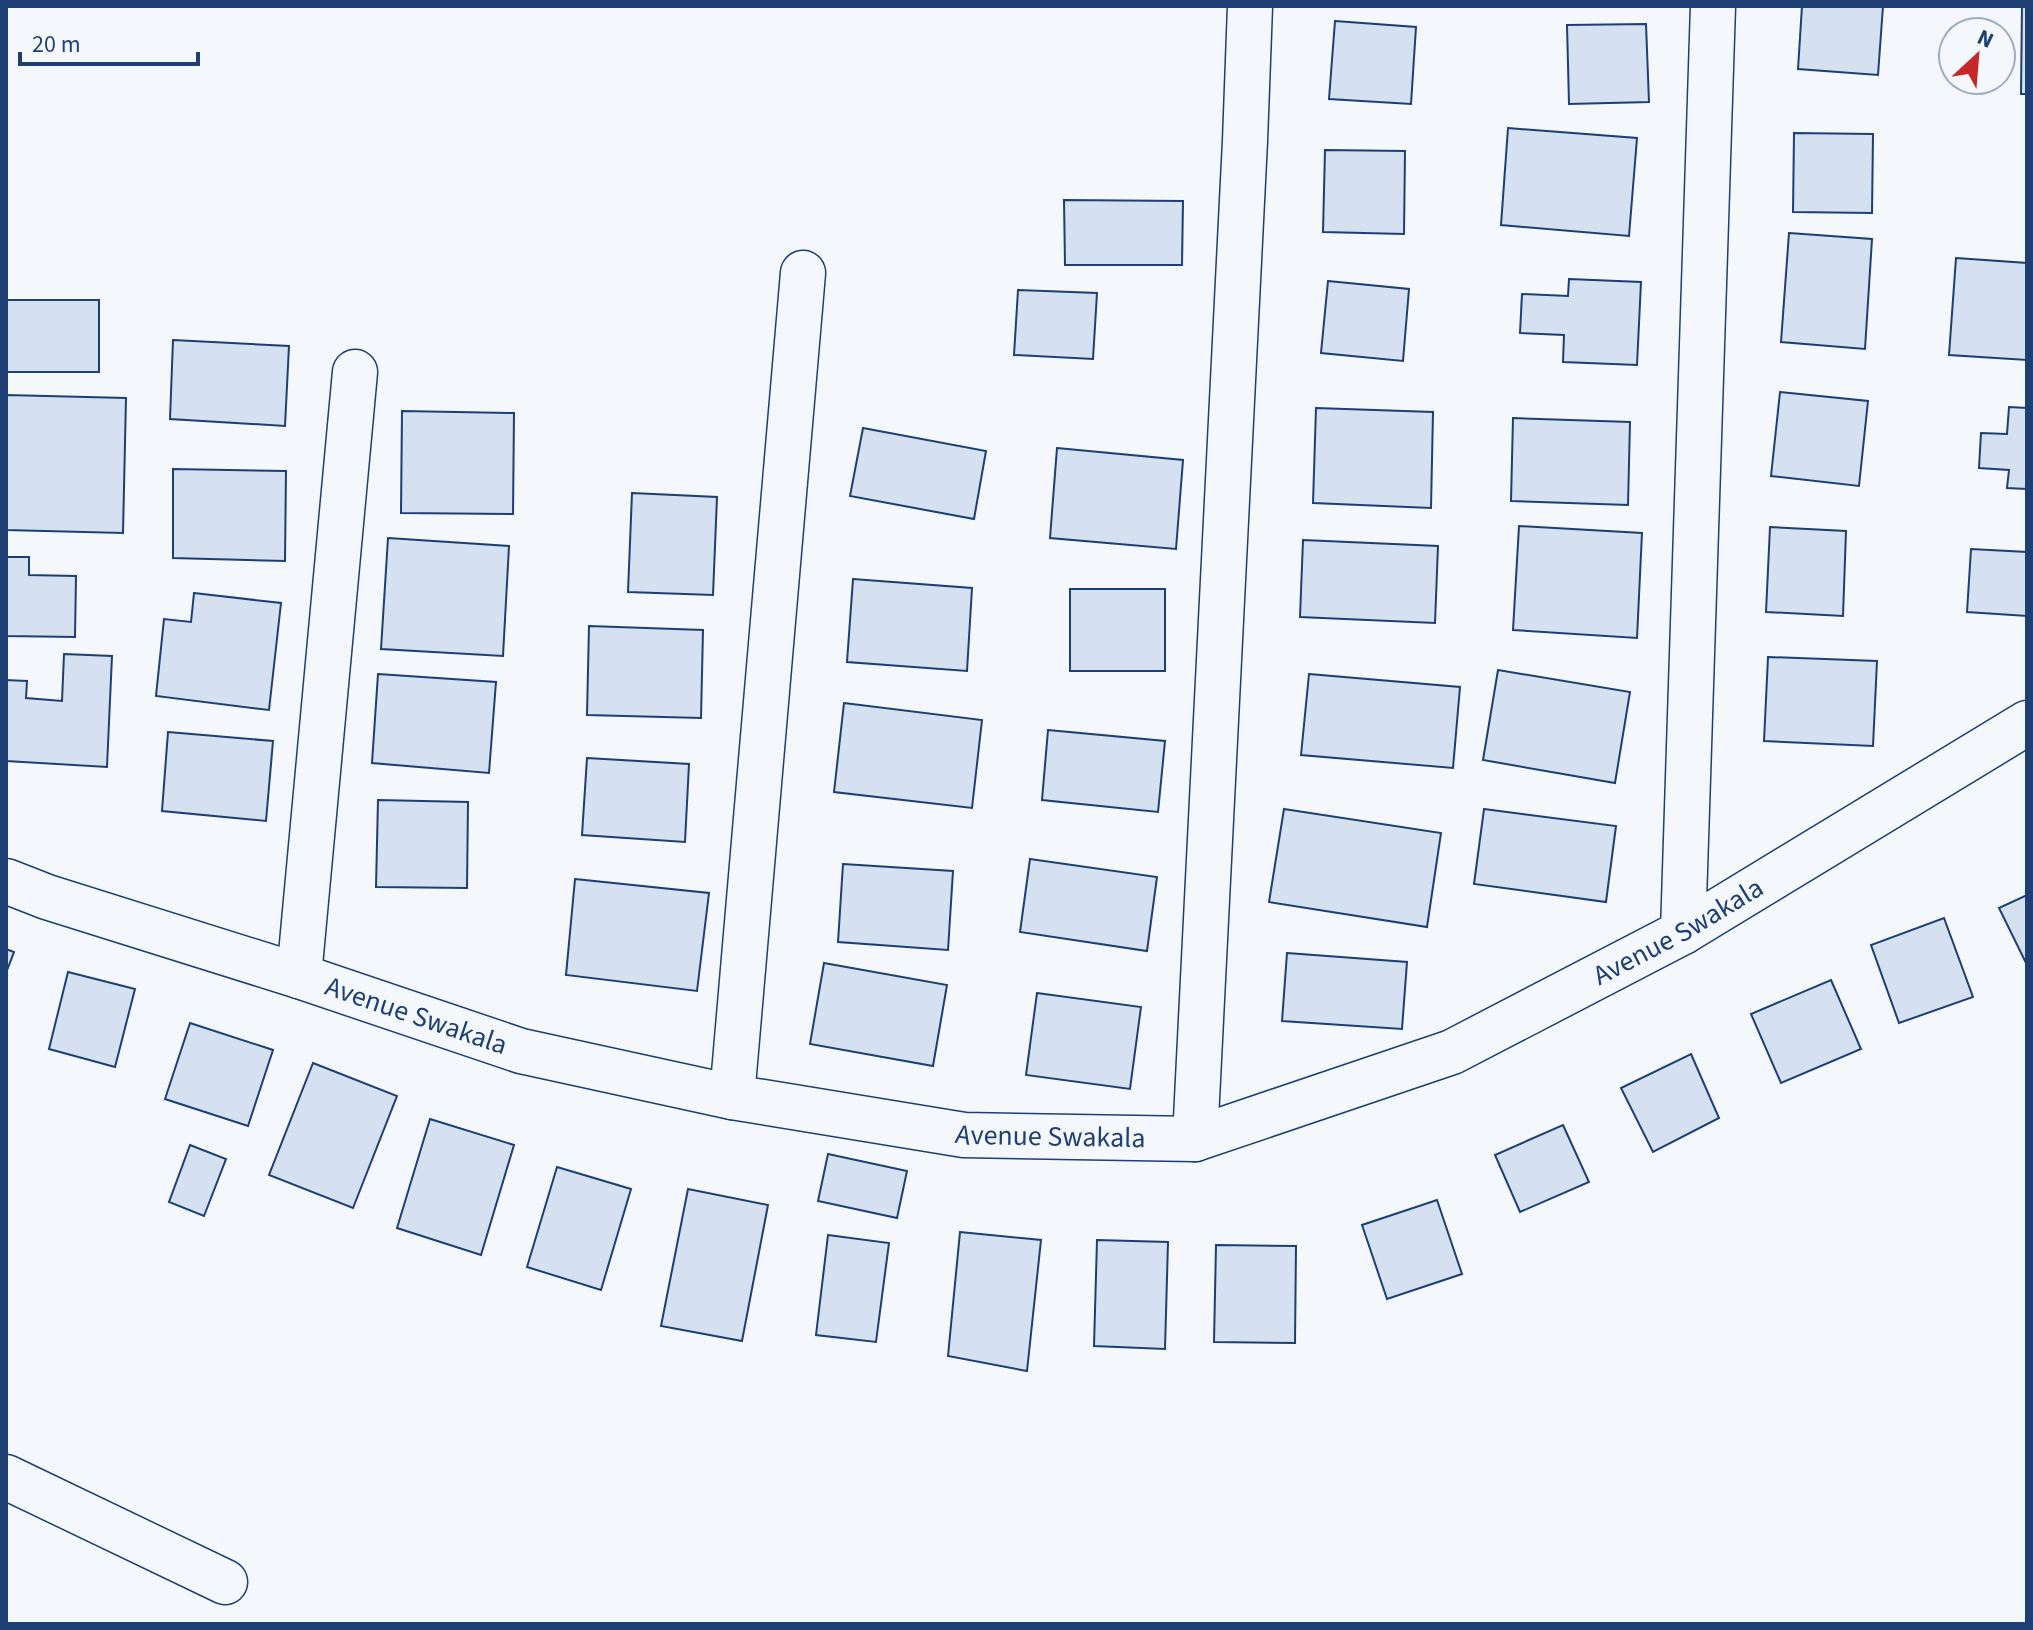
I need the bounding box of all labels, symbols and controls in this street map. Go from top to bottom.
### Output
scale bar [20,16,198,66]
north arrow [1937,16,2017,96]
text: N [1972,21,1999,57]
text: 20 m [32,27,81,62]
street label: Avenue Swakala [1586,868,1771,995]
street label: Avenue Swakala [320,966,513,1065]
street label: Avenue Swakala [952,1114,1146,1158]

